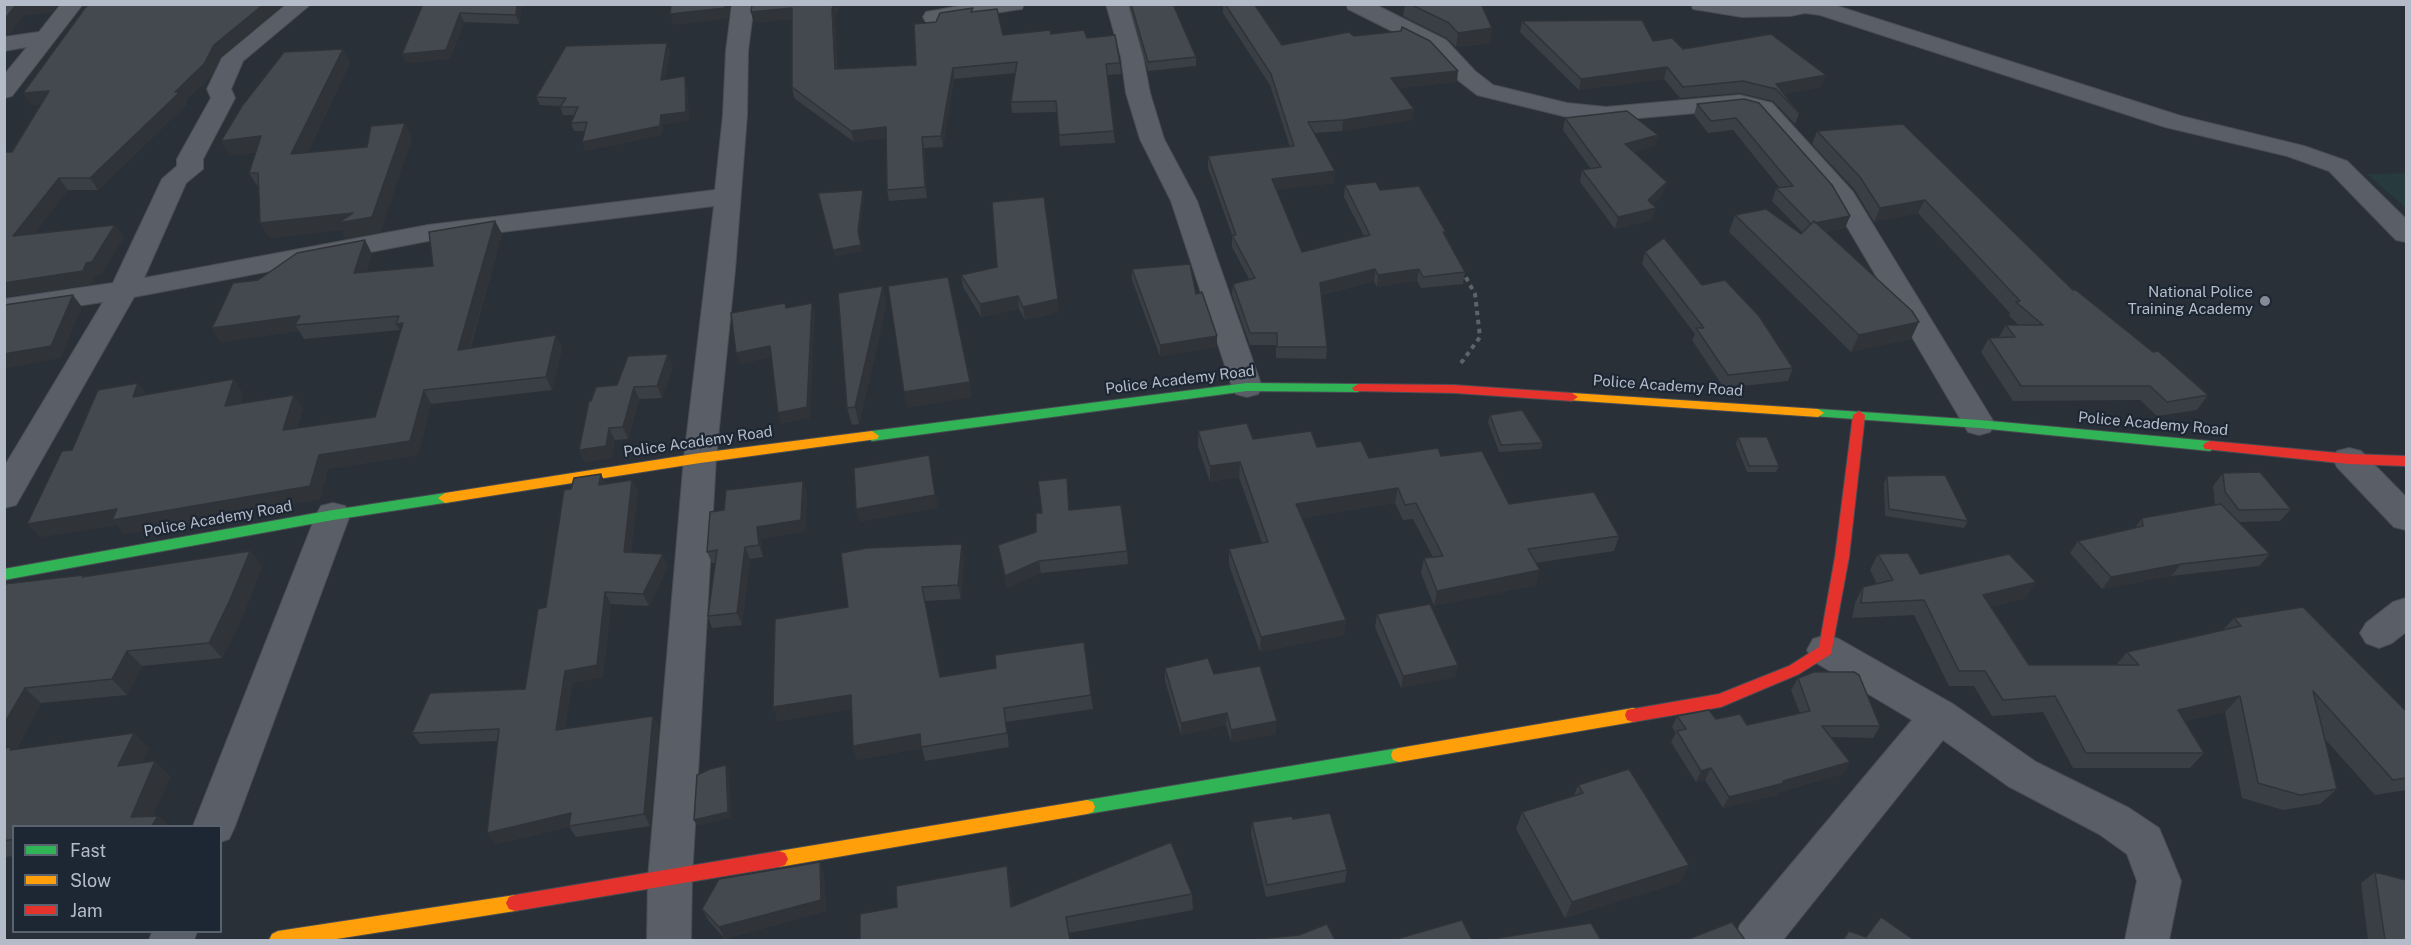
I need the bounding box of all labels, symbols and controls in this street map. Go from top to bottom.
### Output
place label: National Police Training Academy [2128,283,2253,318]
marker: National Police Training Academy [2258,294,2272,308]
street label: Police Academy Road [1104,362,1256,398]
street label: Police Academy Road [1592,372,1744,400]
street label: Police Academy Road [2077,408,2229,440]
street label: Police Academy Road [622,423,774,461]
street label: Police Academy Road [142,497,294,541]
legend [12,825,222,933]
text: Fast [70,840,106,861]
text: Slow [70,870,111,891]
text: Jam [70,900,103,921]

